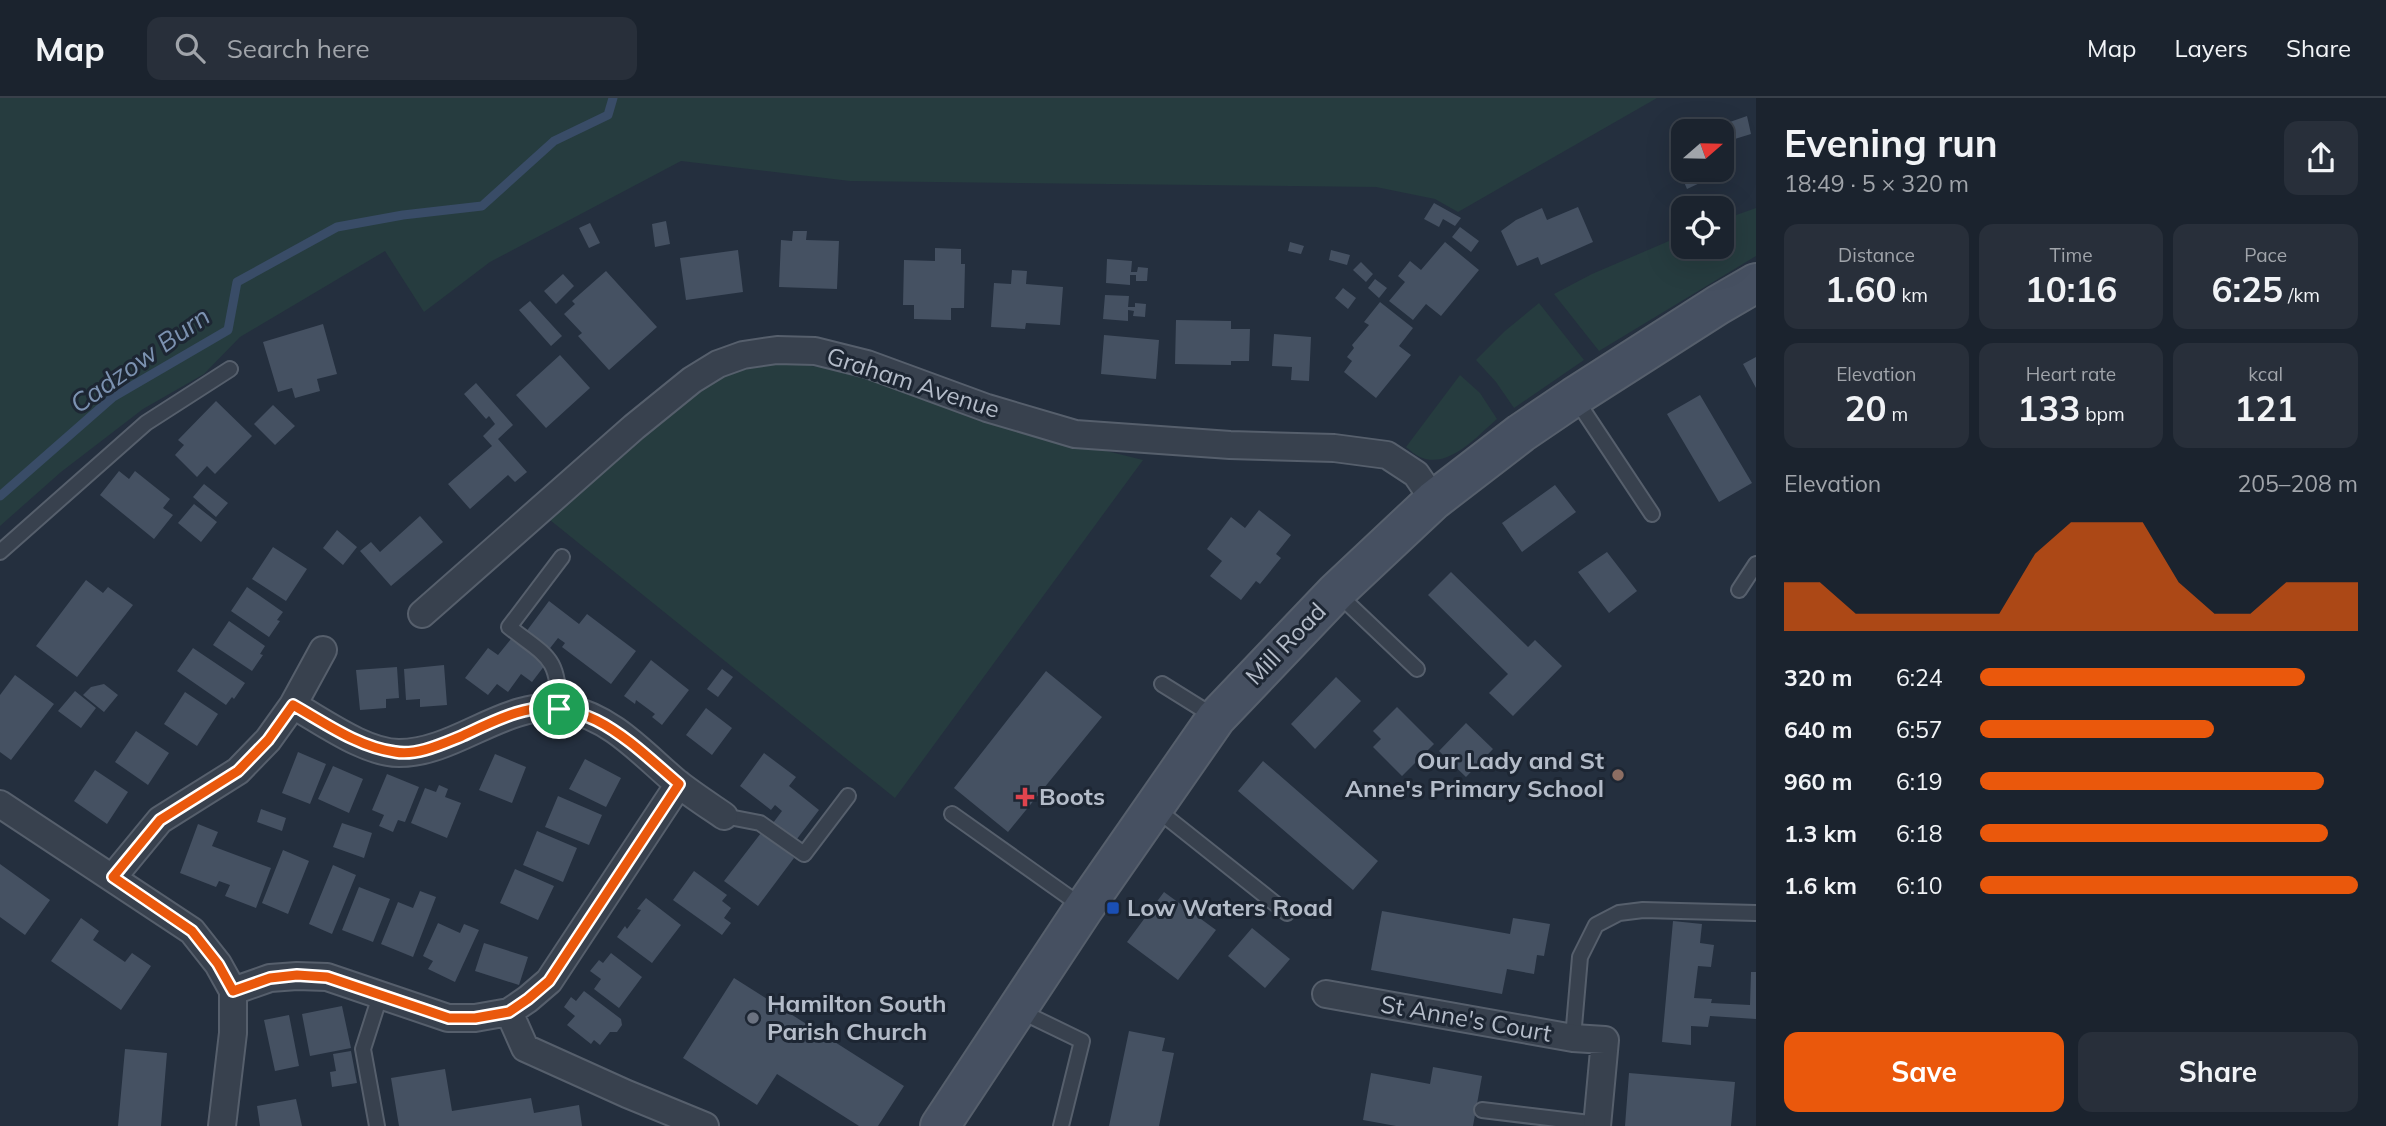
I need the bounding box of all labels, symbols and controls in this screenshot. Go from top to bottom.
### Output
search box [147,17,637,80]
text: Map [35,28,105,69]
icon: search [171,29,209,67]
text: Search here [227,32,370,65]
text: Map [2087,33,2136,63]
text: Layers [2174,33,2248,63]
text: Share [2286,33,2351,63]
north arrow [1671,119,1734,182]
map controls [1671,119,1734,259]
text: Evening run [1784,119,1998,167]
button: share [2284,121,2358,195]
text: 18:49 · 5 × 320 m [1784,169,1969,198]
button: locate [1671,196,1734,259]
text: Distance [1838,243,1915,267]
text: Time [2049,243,2093,267]
text: Pace [2244,243,2287,267]
text: 1.60 [1825,267,1896,311]
text: 10:16 [2025,267,2117,311]
text: 6:25 [2211,267,2283,311]
text: km [1896,283,1928,307]
text: /km [2283,283,2320,307]
water label: Cadzow Burn [63,299,216,420]
street label: Graham Avenue [823,340,1004,424]
text: Elevation [1836,362,1917,386]
text: Heart rate [2026,362,2116,386]
text: kcal [2248,362,2283,386]
text: 20 [1844,386,1887,430]
text: 133 [2017,386,2080,430]
text: 121 [2234,386,2297,430]
text: m [1887,402,1908,426]
text: bpm [2080,402,2125,426]
text: Elevation [1784,469,1881,498]
text: 205–208 m [2237,469,2358,498]
street label: Mill Road [1239,596,1332,691]
text: 320 m [1784,663,1852,692]
text: 6:24 [1896,663,1943,692]
pin [529,679,589,739]
icon: arrive [540,690,578,728]
text: 640 m [1784,715,1852,744]
text: 6:57 [1896,715,1943,744]
place label: Our Lady and St Anne's Primary School [1345,745,1604,803]
marker: Our Lady and St Anne's Primary School [1610,767,1626,783]
text: 960 m [1784,767,1852,796]
text: 6:19 [1896,767,1943,796]
place label: Boots [1039,781,1105,811]
marker: Boots [1017,789,1033,805]
text: 1.3 km [1784,819,1857,848]
text: 6:18 [1896,819,1943,848]
text: 1.6 km [1784,871,1857,900]
text: 6:10 [1896,871,1943,900]
place label: Low Waters Road [1127,892,1333,922]
marker: Low Waters Road [1105,900,1121,916]
place label: Hamilton South Parish Church [767,988,946,1046]
street label: St Anne's Court [1379,988,1554,1048]
marker: Hamilton South Parish Church [745,1010,761,1026]
button: Save [1784,1032,2064,1112]
button: Share [2078,1032,2358,1112]

